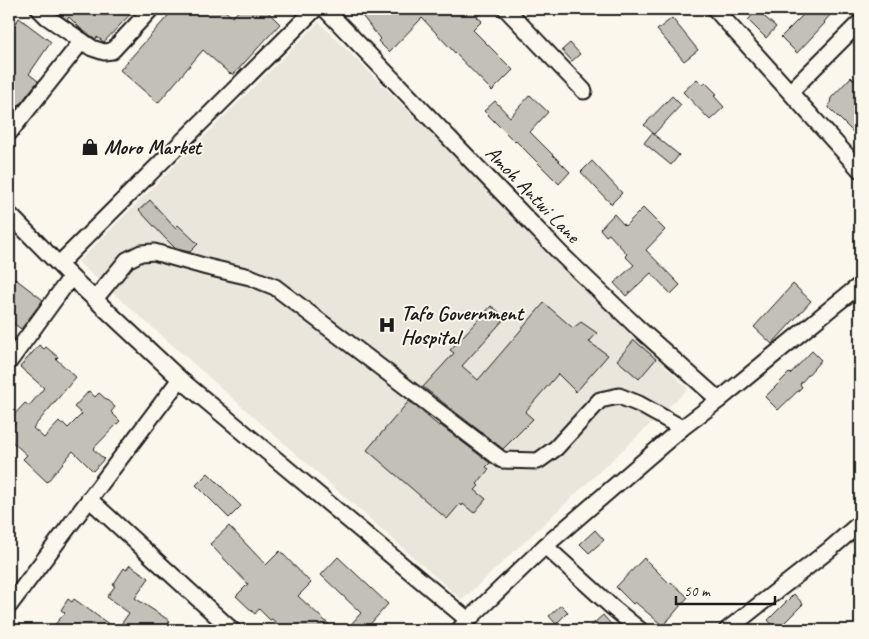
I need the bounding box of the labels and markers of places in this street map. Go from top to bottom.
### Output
place label: Moro Market [104,134,203,160]
shop icon: Moro Market [80,137,100,157]
place label: Tafo Government Hospital [401,300,525,350]
hospital icon: Tafo Government Hospital [377,315,397,335]

